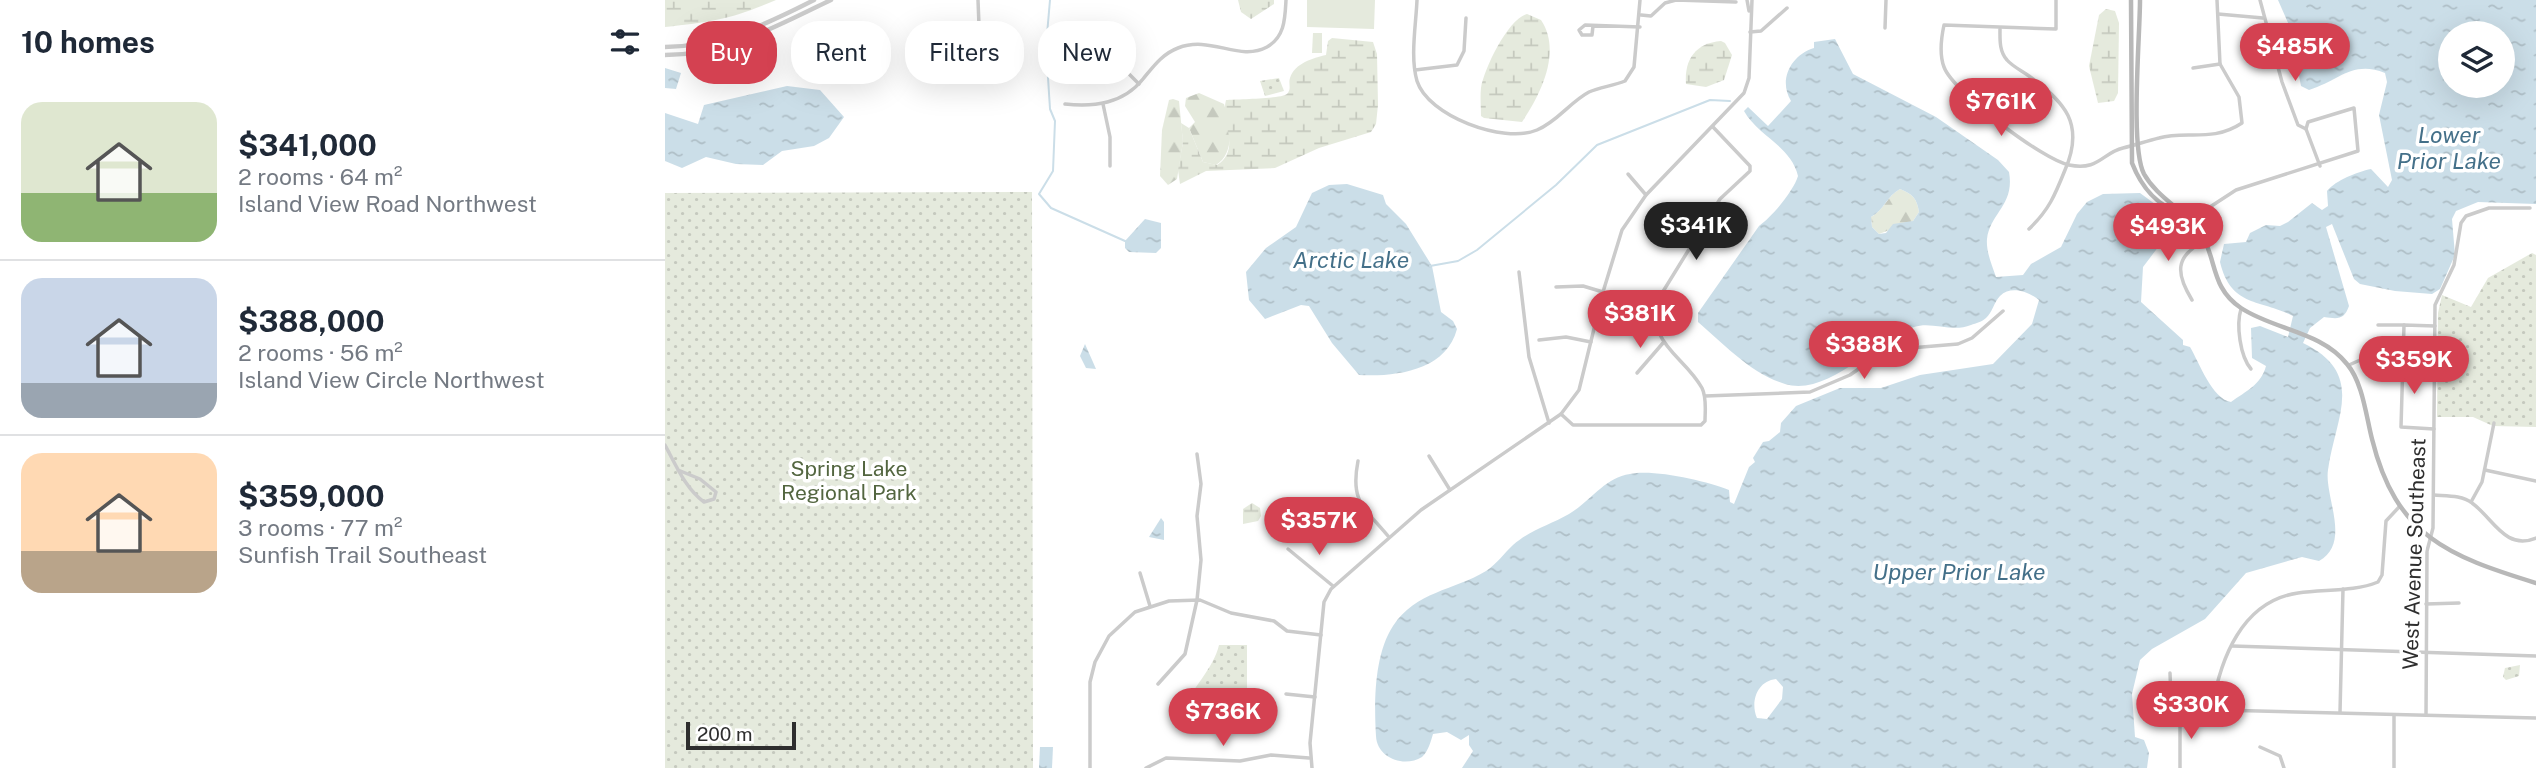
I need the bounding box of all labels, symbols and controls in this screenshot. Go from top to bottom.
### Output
chip: Buy [686,21,777,84]
chip: Rent [791,21,891,84]
chip: Filters [905,21,1024,84]
chip: New [1038,21,1136,84]
map controls [2438,21,2515,98]
button: layers [2438,21,2515,98]
icon: filters [606,23,644,61]
text: 10 homes [21,24,155,60]
pin: $485K [2246,24,2344,83]
text: $485K [2256,32,2334,59]
pin: $761K [1952,78,2050,138]
text: $761K [1965,87,2037,114]
water label: Lower Prior Lake [2397,121,2501,174]
text: $341,000 [238,127,377,163]
icon: home [77,130,161,214]
text: 2 rooms · 64 m² [238,163,402,190]
text: Island View Road Northwest [238,190,537,217]
pin: $341K [1647,202,1745,262]
pin: $493K [2119,204,2217,263]
text: $341K [1660,211,1732,238]
text: $493K [2129,212,2207,239]
water label: Arctic Lake [1293,246,1409,273]
pin: $381K [1591,290,1689,350]
text: $381K [1604,299,1676,326]
text: $388,000 [238,303,385,339]
icon: home [77,306,161,390]
pin: $388K [1815,322,1913,381]
text: $388K [1825,330,1903,357]
pin: $359K [2365,336,2463,396]
text: 2 rooms · 56 m² [238,339,403,366]
text: $359K [2375,345,2453,372]
text: Island View Circle Northwest [238,366,545,393]
street label: West Avenue Southeast [2397,438,2431,670]
park label: Spring Lake Regional Park [781,456,917,505]
text: $359,000 [238,478,385,514]
icon: home [77,481,161,565]
pin: $357K [1270,498,1368,557]
text: $357K [1280,506,1358,533]
text: 3 rooms · 77 m² [238,514,402,541]
text: Sunfish Trail Southeast [238,541,487,568]
water label: Upper Prior Lake [1872,558,2046,585]
pin: $330K [2142,682,2240,741]
pin: $736K [1174,688,1272,748]
text: $330K [2152,690,2230,717]
text: $736K [1185,697,1261,724]
scale bar [686,719,796,751]
text: 200 m [697,723,753,745]

